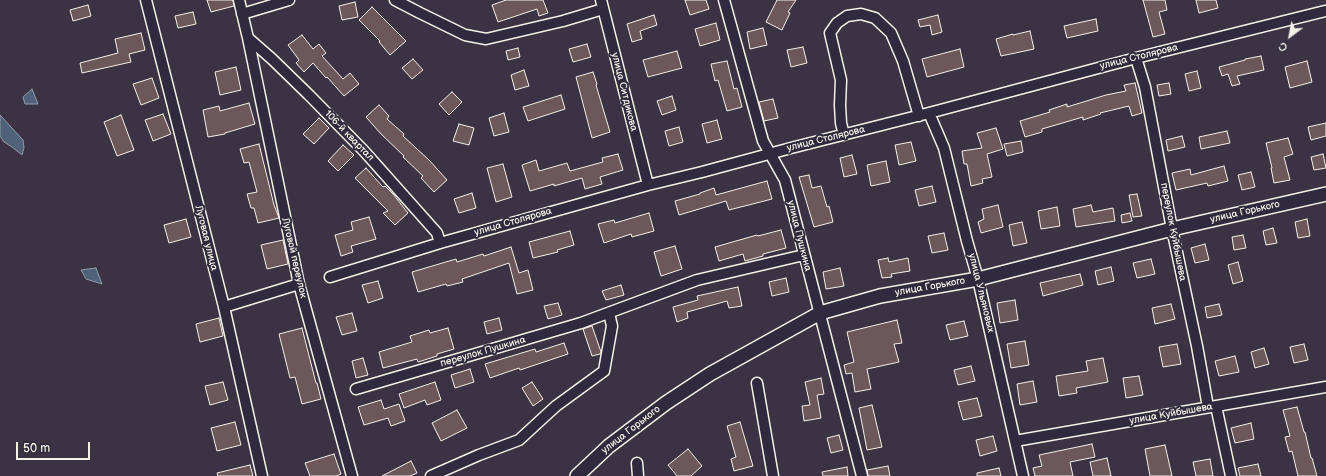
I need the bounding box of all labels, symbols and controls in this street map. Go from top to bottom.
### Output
north arrow [1270,16,1310,56]
text: С [1277,39,1290,54]
street label: улица Столярова [1099,42,1179,72]
street label: улица Ситдикова [608,51,640,133]
street label: 106-й квартал [322,108,376,164]
street label: улица Столярова [786,124,866,154]
street label: переулок Куйбышева [1158,182,1188,282]
street label: улица Горького [1209,198,1281,226]
street label: улица Пушкина [784,199,814,273]
street label: Луговая улица [192,204,220,272]
street label: улица Столярова [473,205,553,239]
street label: Луговой переулок [279,217,309,299]
street label: улица Ульяновых [965,252,997,334]
street label: улица Горького [894,275,966,299]
street label: переулок Пушкина [439,334,527,370]
street label: улица Куйбышева [1128,401,1214,427]
street label: улица Горького [599,403,663,457]
scale bar [18,434,92,460]
text: 50 m [23,441,50,456]

